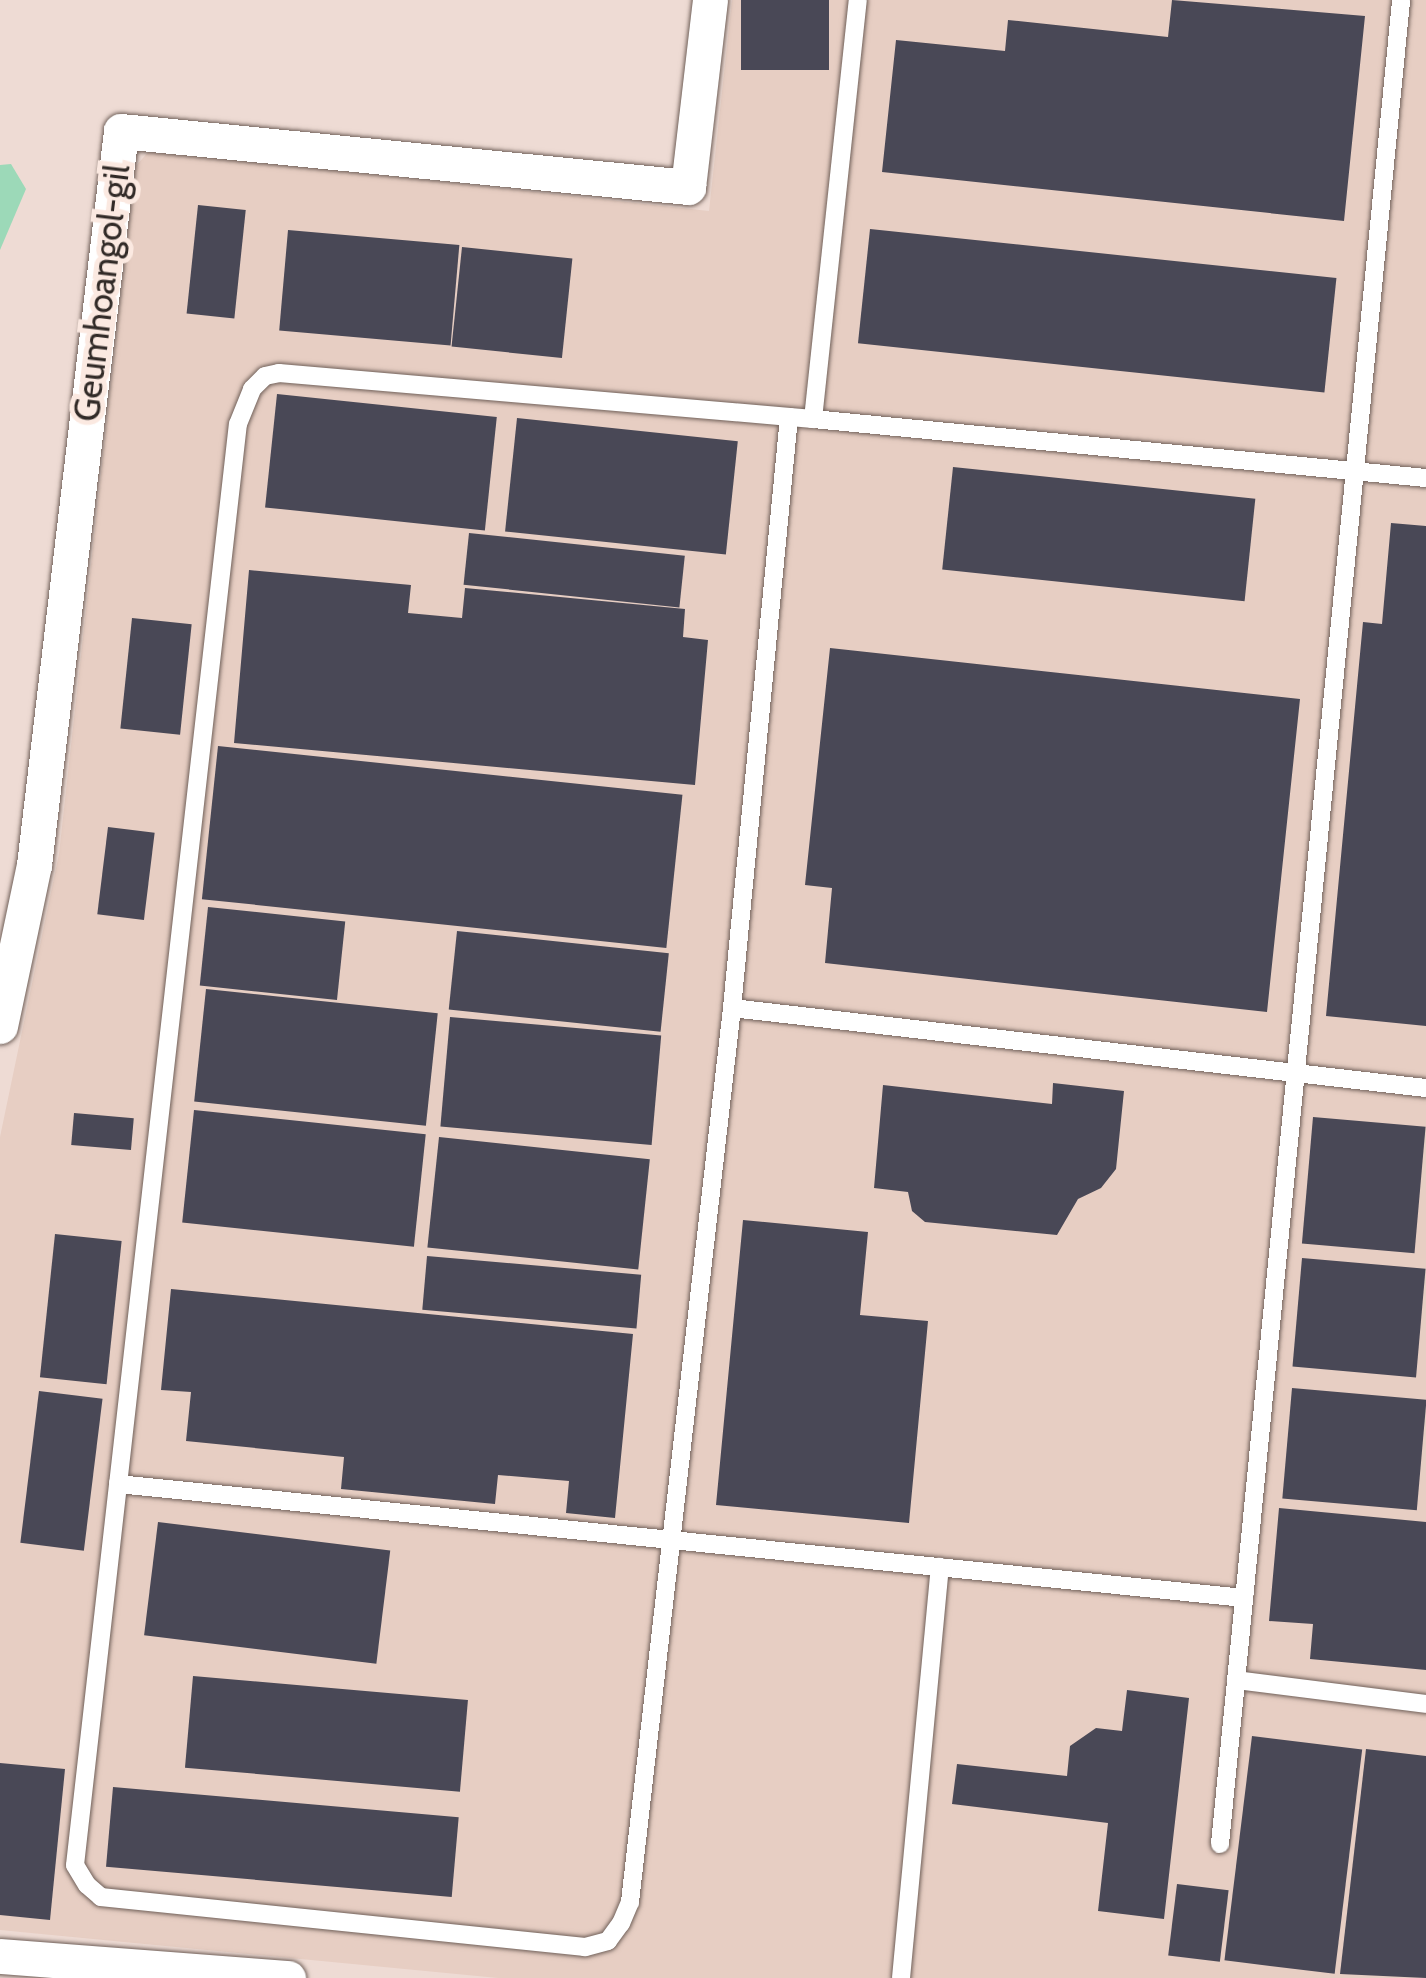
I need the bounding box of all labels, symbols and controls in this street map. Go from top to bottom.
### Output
street label: Geumhoangol-gil [65,162,139,424]

